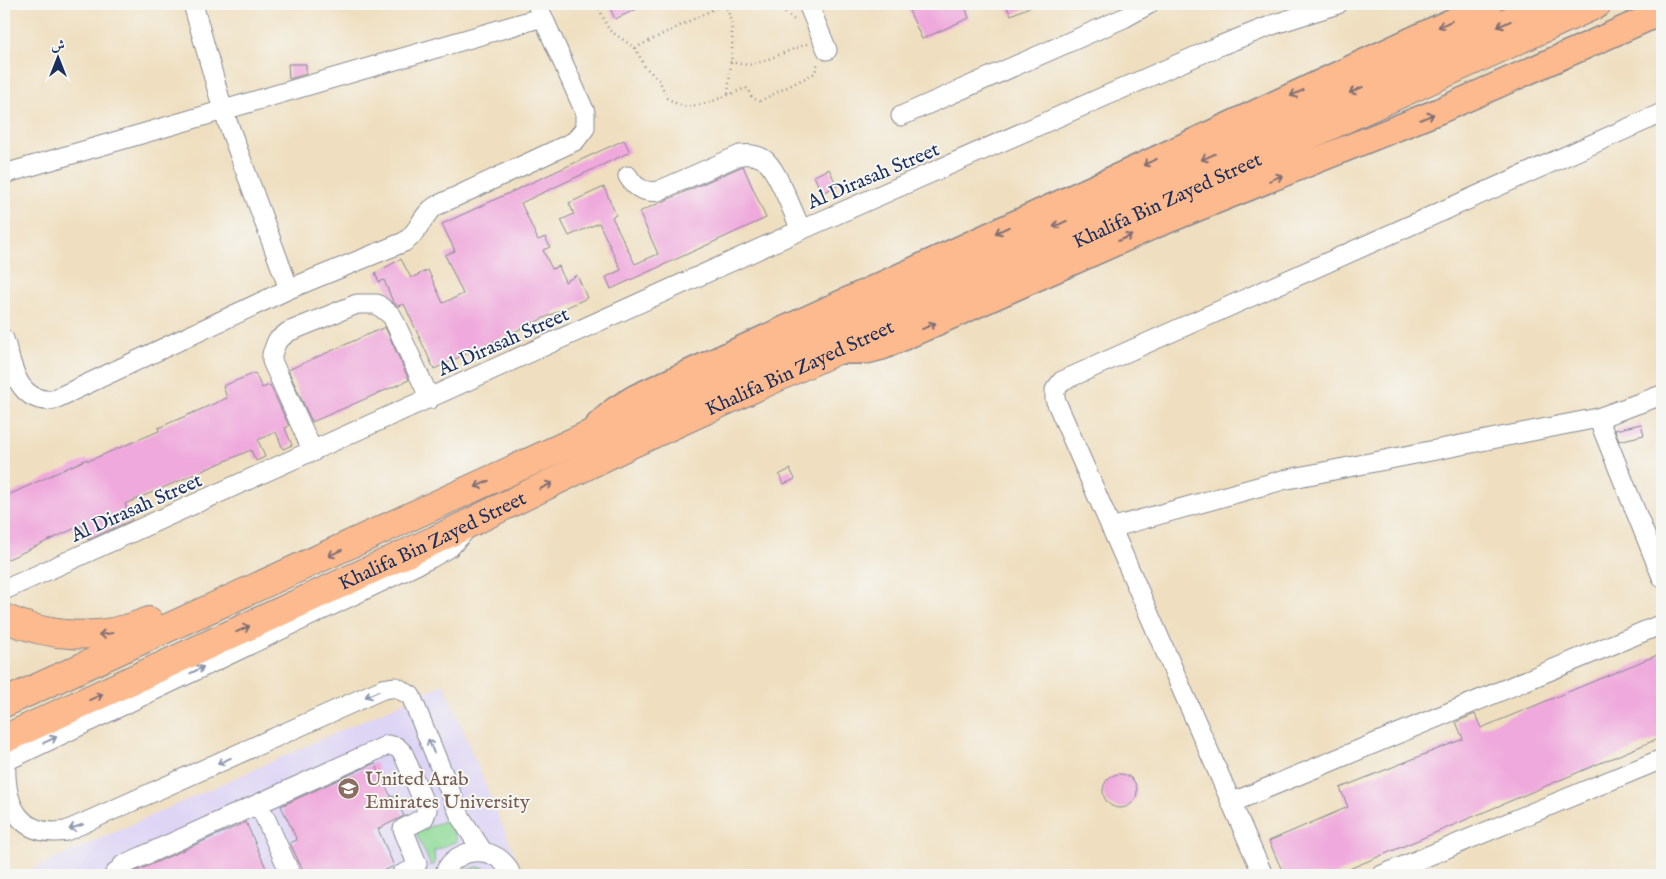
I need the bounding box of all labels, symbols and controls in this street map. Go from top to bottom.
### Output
one-way arrow [1497,19,1512,29]
one-way arrow [1437,20,1452,30]
north arrow [32,32,82,82]
text: ش [51,37,65,55]
one-way arrow [1348,86,1363,96]
one-way arrow [1290,89,1305,98]
one-way arrow [1419,111,1434,121]
street label: Al Dirasah Street [803,137,944,216]
street label: Khalifa Bin Zayed Street [1069,147,1266,255]
one-way arrow [1200,153,1215,163]
one-way arrow [1143,158,1158,167]
one-way arrow [1268,172,1283,182]
one-way arrow [1053,220,1068,230]
one-way arrow [995,225,1010,235]
one-way arrow [1117,233,1132,243]
street label: Al Dirasah Street [433,302,573,383]
street label: Khalifa Bin Zayed Street [702,315,898,422]
one-way arrow [921,320,936,330]
street label: Al Dirasah Street [66,468,206,549]
one-way arrow [475,480,490,490]
one-way arrow [538,481,553,490]
street label: Khalifa Bin Zayed Street [335,486,531,597]
one-way arrow [328,548,343,558]
one-way arrow [236,623,251,633]
one-way arrow [98,629,114,639]
one-way arrow [189,665,204,675]
one-way arrow [365,689,380,699]
one-way arrow [88,691,103,701]
one-way arrow [42,735,57,745]
one-way arrow [426,738,435,754]
one-way arrow [217,756,232,766]
place label: United Arab Emirates University [365,767,530,815]
school or university icon: United Arab Emirates University [337,777,361,801]
one-way arrow [69,823,84,832]

